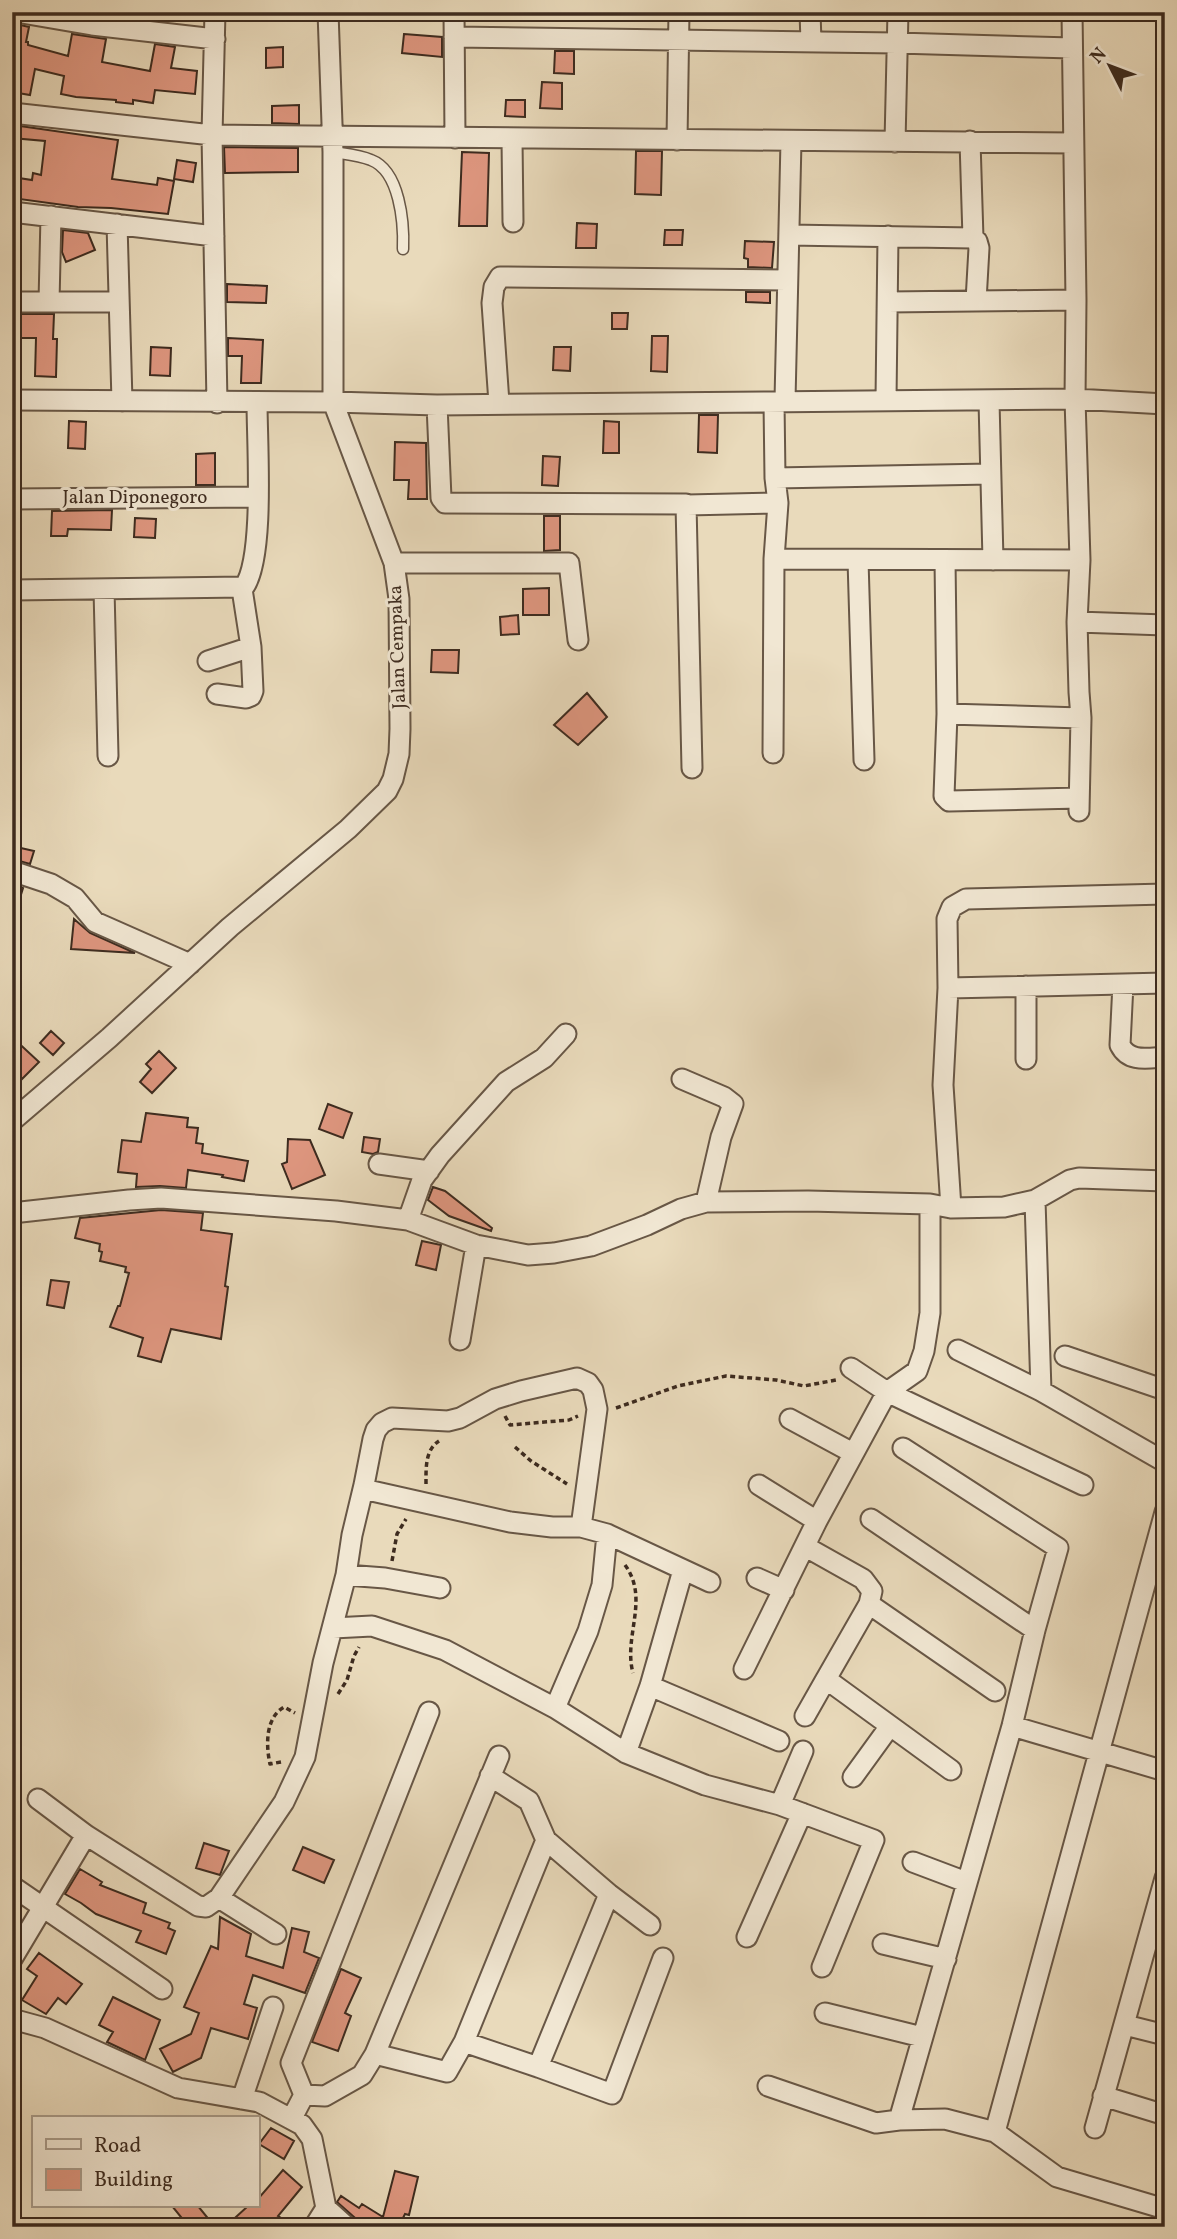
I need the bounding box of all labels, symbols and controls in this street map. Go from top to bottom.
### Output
north arrow [1076,32,1146,102]
text: N [1085,42,1113,70]
street label: Jalan Diponegoro [63,485,207,511]
street label: Jalan Cempaka [383,584,413,710]
legend [32,2116,259,2208]
text: Road [94,2132,141,2161]
text: Building [94,2166,173,2195]

